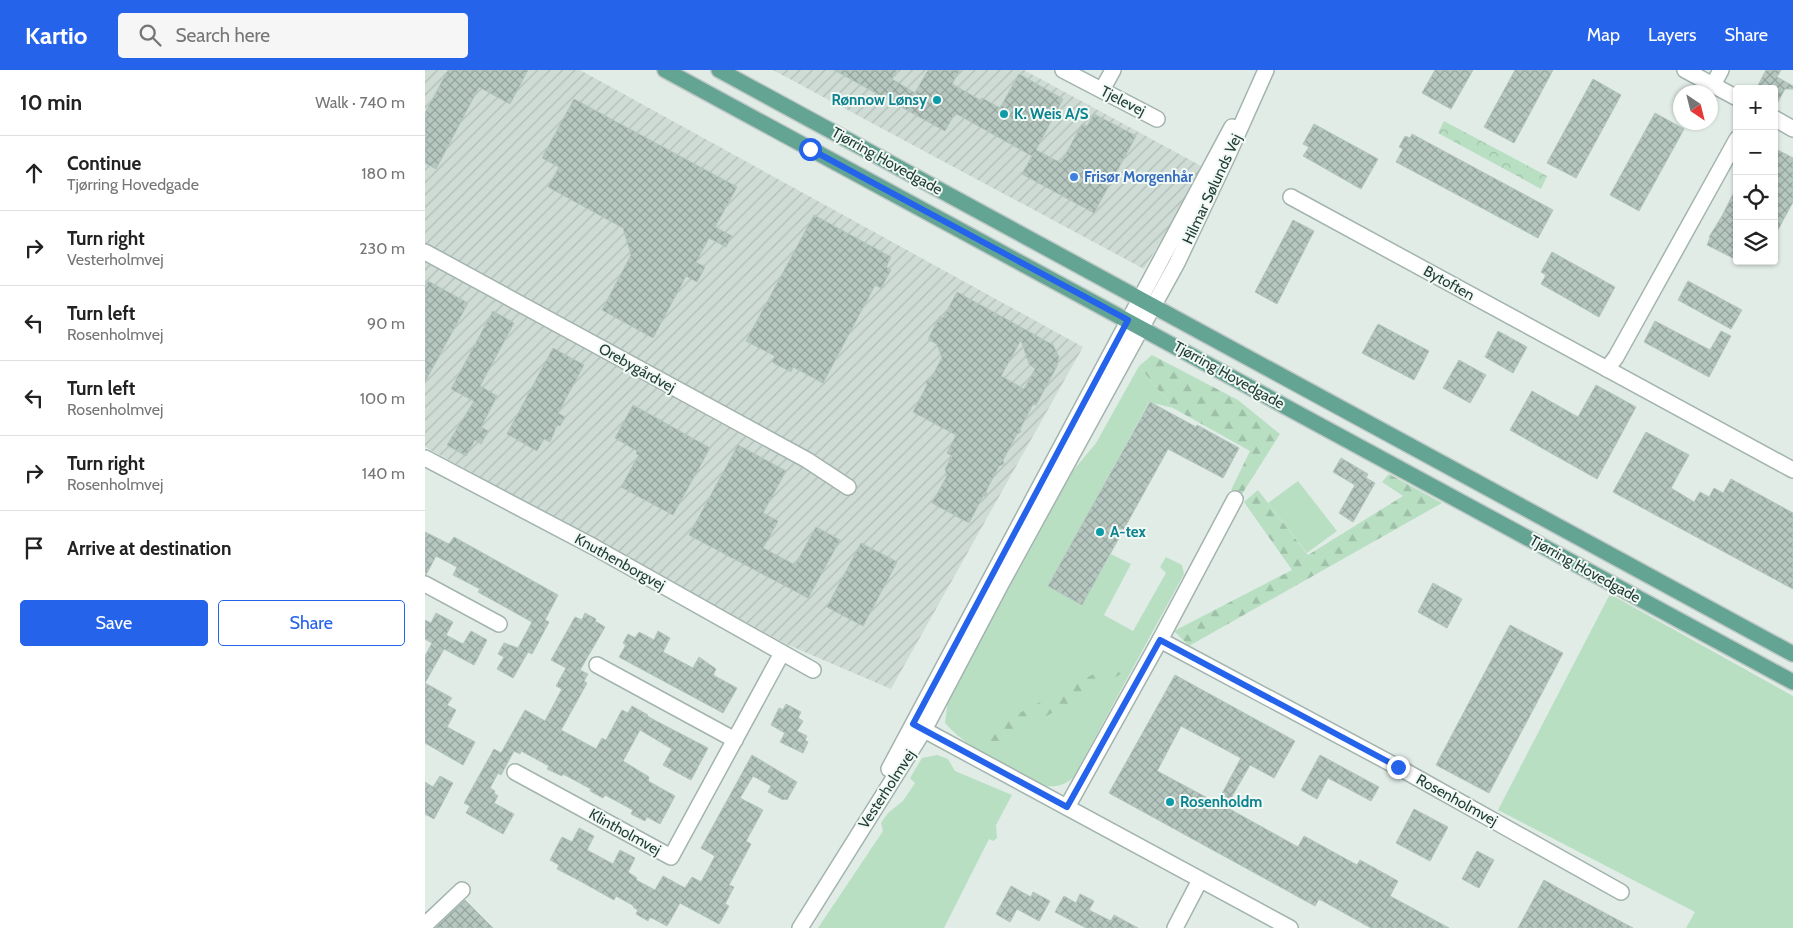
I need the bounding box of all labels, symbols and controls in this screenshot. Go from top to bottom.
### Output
search box [118,13,468,58]
text: Kartio [25,21,88,50]
icon: search [136,21,164,49]
text: Search here [176,24,270,47]
text: Map [1587,24,1620,46]
text: Layers [1648,24,1697,46]
text: Share [1725,24,1768,46]
street label: Tjelevej [1098,82,1148,120]
north arrow [1673,85,1718,130]
map controls [1733,85,1778,265]
button: + [1733,85,1778,130]
text: 10 min [20,90,82,115]
place label: Rønnow Lønsy [831,91,928,109]
text: Walk · 740 m [315,93,405,112]
marker: Rønnow Lønsy [931,94,943,106]
place label: K. Weis A/S [1014,105,1089,123]
marker: K. Weis A/S [998,108,1010,120]
street label: Tjørring Hovedgade [829,123,946,199]
button: − [1733,130,1778,175]
street label: Hilmar Sølunds Vej [1179,131,1245,247]
route start [799,138,822,161]
text: Continue [67,152,141,175]
icon: ahead [20,159,48,187]
text: 180 m [361,164,405,183]
place label: Frisør Morgenhår [1084,168,1193,186]
marker: Frisør Morgenhår [1068,171,1080,183]
text: Tjørring Hovedgade [67,175,199,194]
button: locate [1733,175,1778,220]
button: layers [1733,220,1778,265]
text: Turn right [67,227,145,250]
icon: right [20,234,48,262]
text: 230 m [359,239,405,258]
text: Vesterholmvej [67,250,164,269]
street label: Bytoften [1420,262,1478,304]
text: Turn left [67,302,135,325]
icon: left [20,309,48,337]
text: 90 m [367,314,405,333]
text: Rosenholmvej [67,325,163,344]
street label: Tjørring Hovedgade [1171,337,1288,413]
street label: Orebygårdvej [595,340,679,396]
text: Turn left [67,377,135,400]
icon: left [20,384,48,412]
text: 100 m [360,389,405,408]
text: Rosenholmvej [67,400,163,419]
text: Turn right [67,452,145,475]
icon: right [20,459,48,487]
text: 140 m [362,464,405,483]
text: Rosenholmvej [67,475,163,494]
place label: A-tex [1110,523,1146,541]
marker: A-tex [1094,526,1106,538]
street label: Knuthenborgvej [572,530,668,594]
street label: Tjørring Hovedgade [1527,531,1644,607]
icon: arrive [20,534,48,562]
text: Arrive at destination [67,537,231,560]
button: Save [20,600,208,646]
button: Share [218,600,405,646]
street label: Vesterholmvej [855,746,919,832]
route end [1387,756,1410,779]
street label: Rosenholmvej [1413,770,1501,830]
place label: Rosenholdm [1180,793,1262,811]
marker: Rosenholdm [1164,796,1176,808]
street label: Klintholmvej [586,805,664,859]

